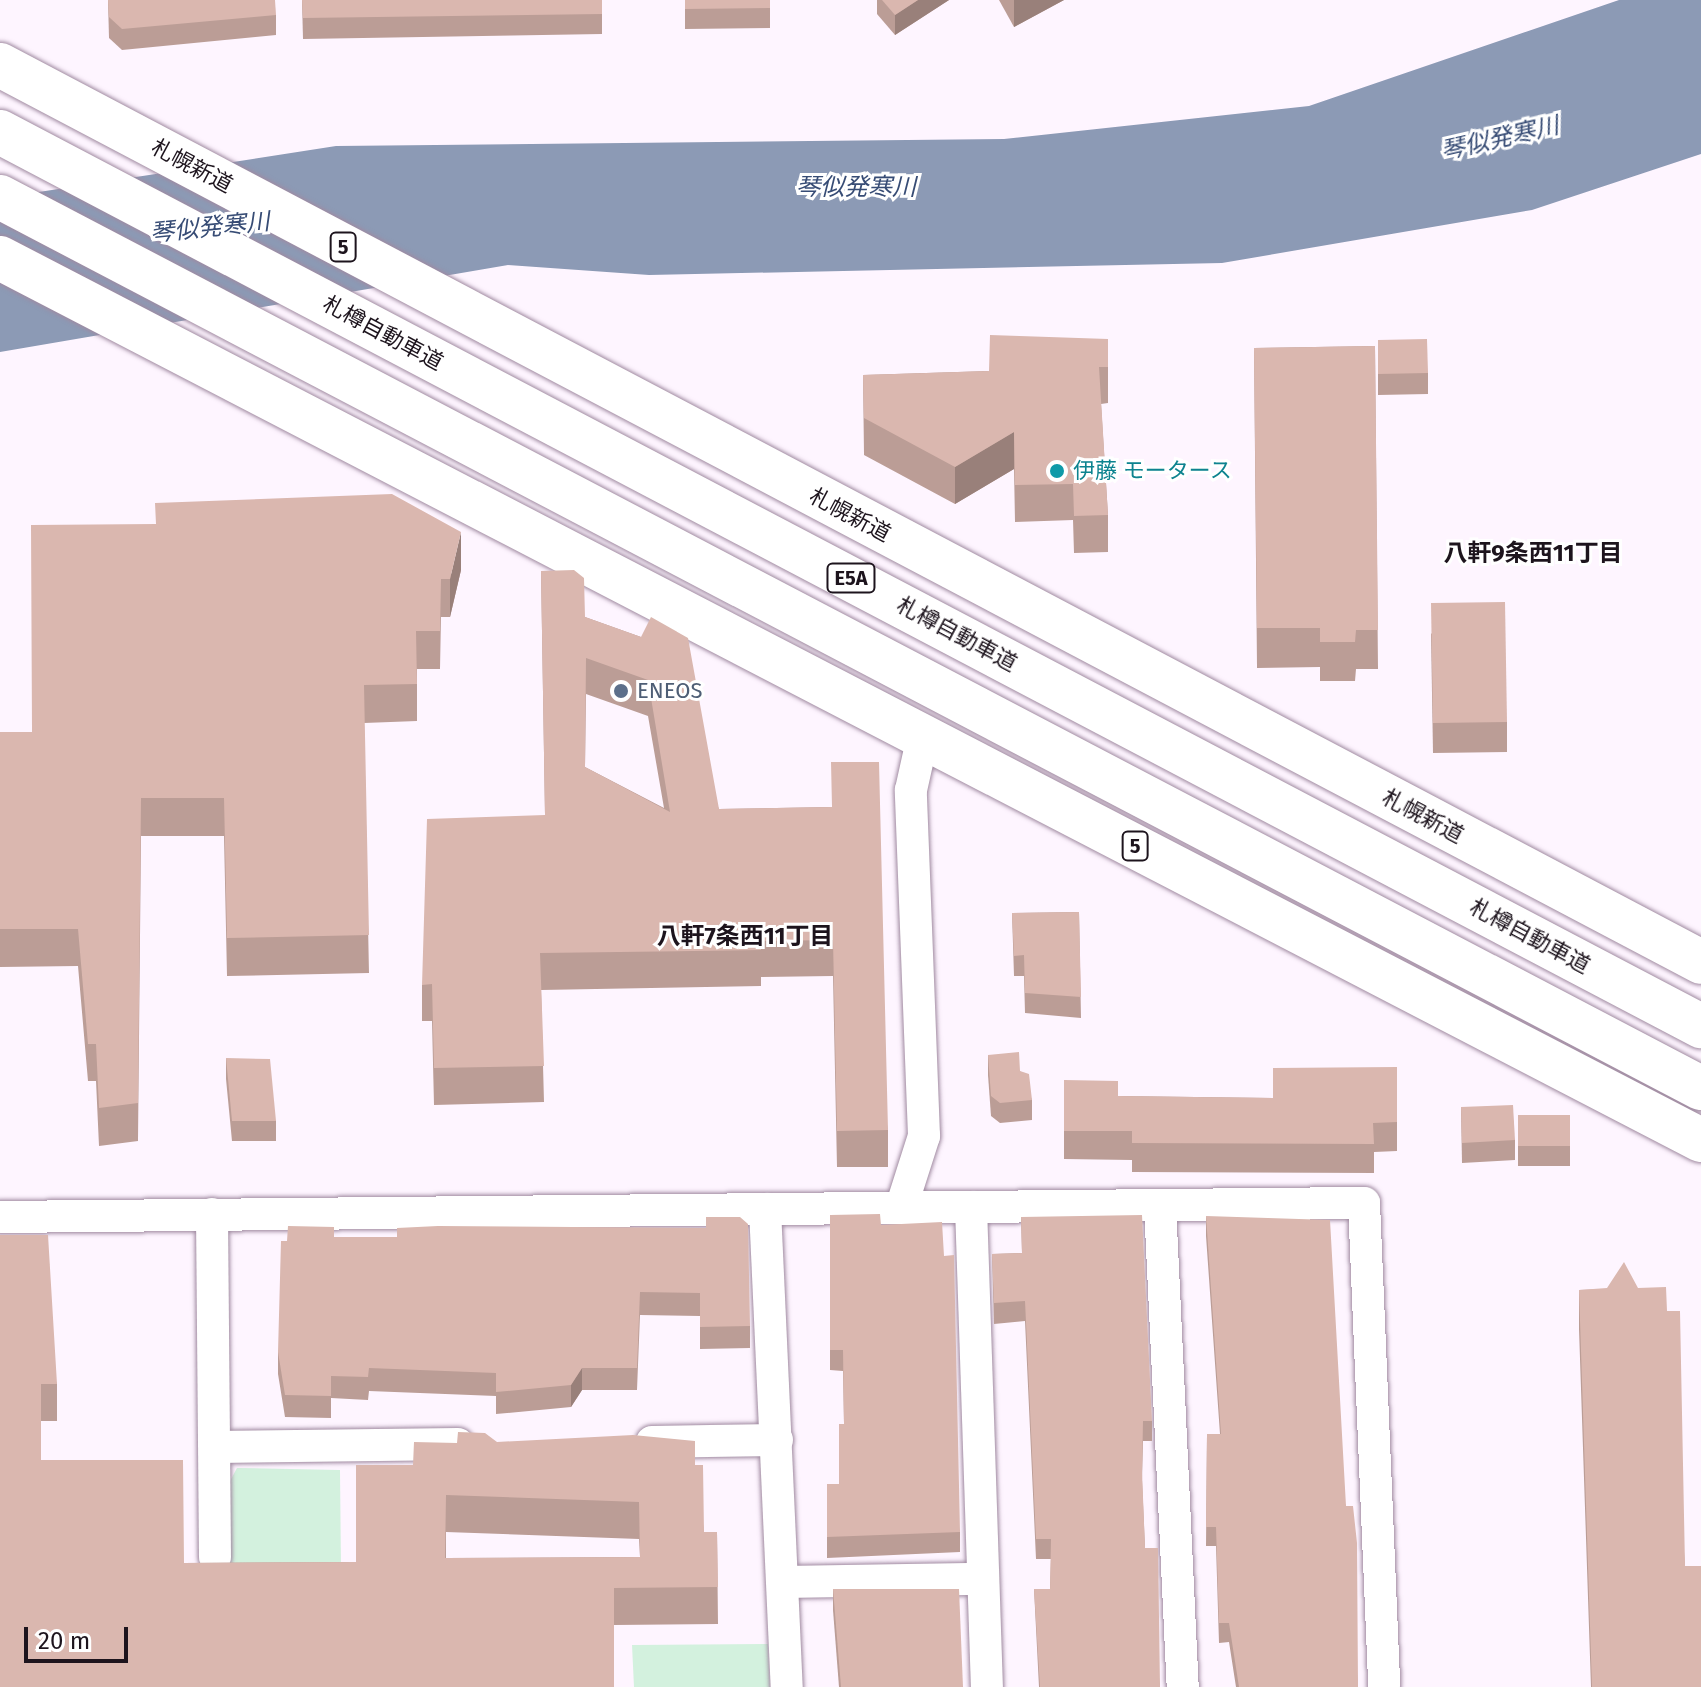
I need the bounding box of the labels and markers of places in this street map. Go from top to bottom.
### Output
place label: 伊藤 モータース [1073,458,1233,484]
marker: 伊藤 モータース [1048,462,1066,480]
place label: ENEOS [637,678,703,704]
marker: ENEOS [612,682,630,700]

